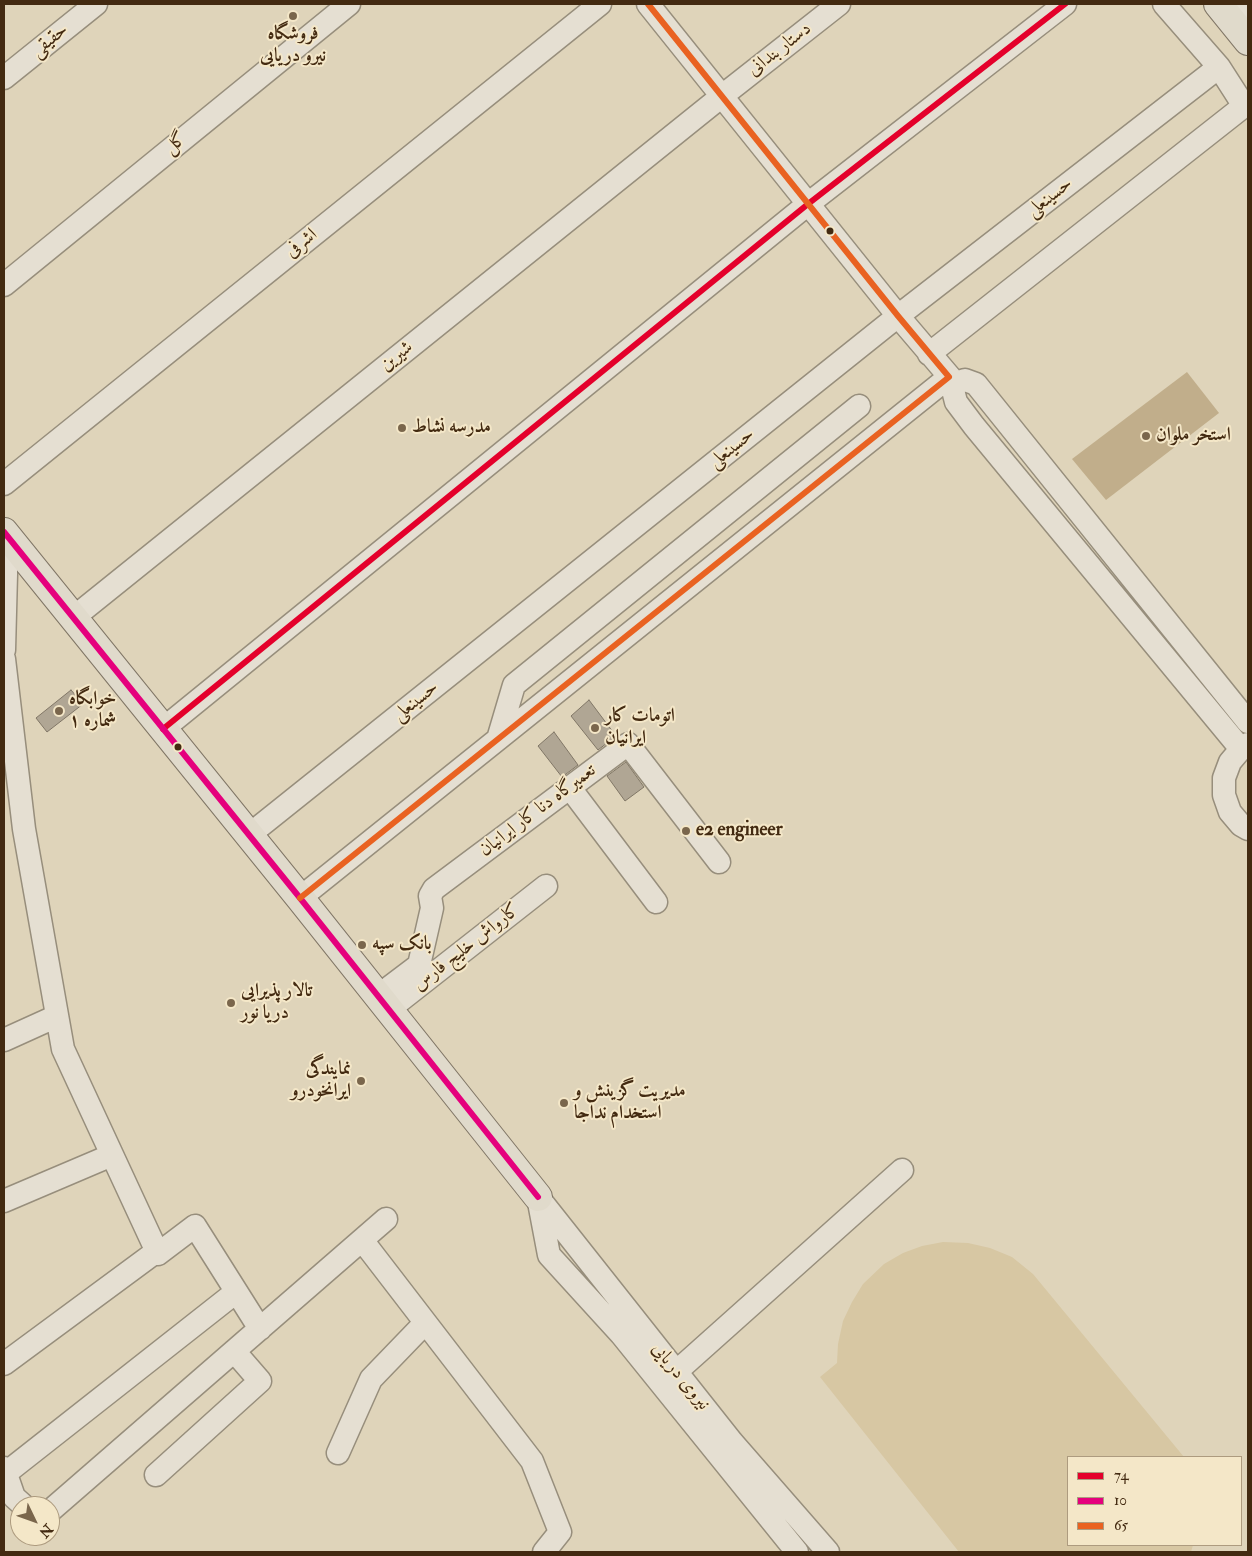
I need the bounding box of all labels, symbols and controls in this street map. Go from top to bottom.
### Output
marker: فروشگاه نیرو دریایی [287,10,299,22]
street label: دستار بندانی [744,18,816,82]
street label: حقیقی [27,19,73,63]
place label: فروشگاه نیرو دریایی [260,24,326,68]
street label: گل [160,128,192,160]
street label: حسینعلی [1022,173,1078,223]
street label: اشرفی [281,224,323,264]
unlabelled marker [825,226,835,236]
street label: شیرین [376,337,418,377]
place label: مدرسه نشاط [412,417,491,439]
marker: مدرسه نشاط [396,422,408,434]
street label: حسینعلی [705,424,759,474]
place label: استخر ملوان [1156,425,1231,447]
marker: استخر ملوان [1140,430,1152,442]
street label: حسینعلی [389,677,443,727]
place label: خوابگاه شماره ۱ [69,689,116,733]
marker: خوابگاه شماره ۱ [53,705,65,717]
place label: اتومات کار ایرانیان [605,706,675,750]
marker: اتومات کار ایرانیان [589,722,601,734]
unlabelled marker [173,742,183,752]
street label: تعمیرگاه دنا کار ایرانیان [475,760,601,862]
place label: e2 engineer [696,820,782,842]
marker: e2 engineer [680,825,692,837]
street label: کارواش خلیج فارس [409,899,525,997]
place label: بانک سپه [372,934,432,956]
marker: بانک سپه [356,939,368,951]
place label: تالار پذیرایی دریا نور [241,981,312,1025]
marker: تالار پذیرایی دریا نور [225,997,237,1009]
place label: نمایندگی ایرانخودرو [291,1059,351,1103]
marker: نمایندگی ایرانخودرو [355,1075,367,1087]
place label: مدیریت گزینش و استخدام نداجا [574,1081,686,1125]
marker: مدیریت گزینش و استخدام نداجا [558,1097,570,1109]
street label: نیروی دریایی [646,1339,714,1415]
legend [1067,1456,1242,1546]
text: 74 [1114,1466,1129,1485]
text: 10 [1114,1491,1127,1510]
north arrow [10,1496,60,1546]
text: 65 [1114,1516,1128,1535]
text: N [35,1520,56,1541]

